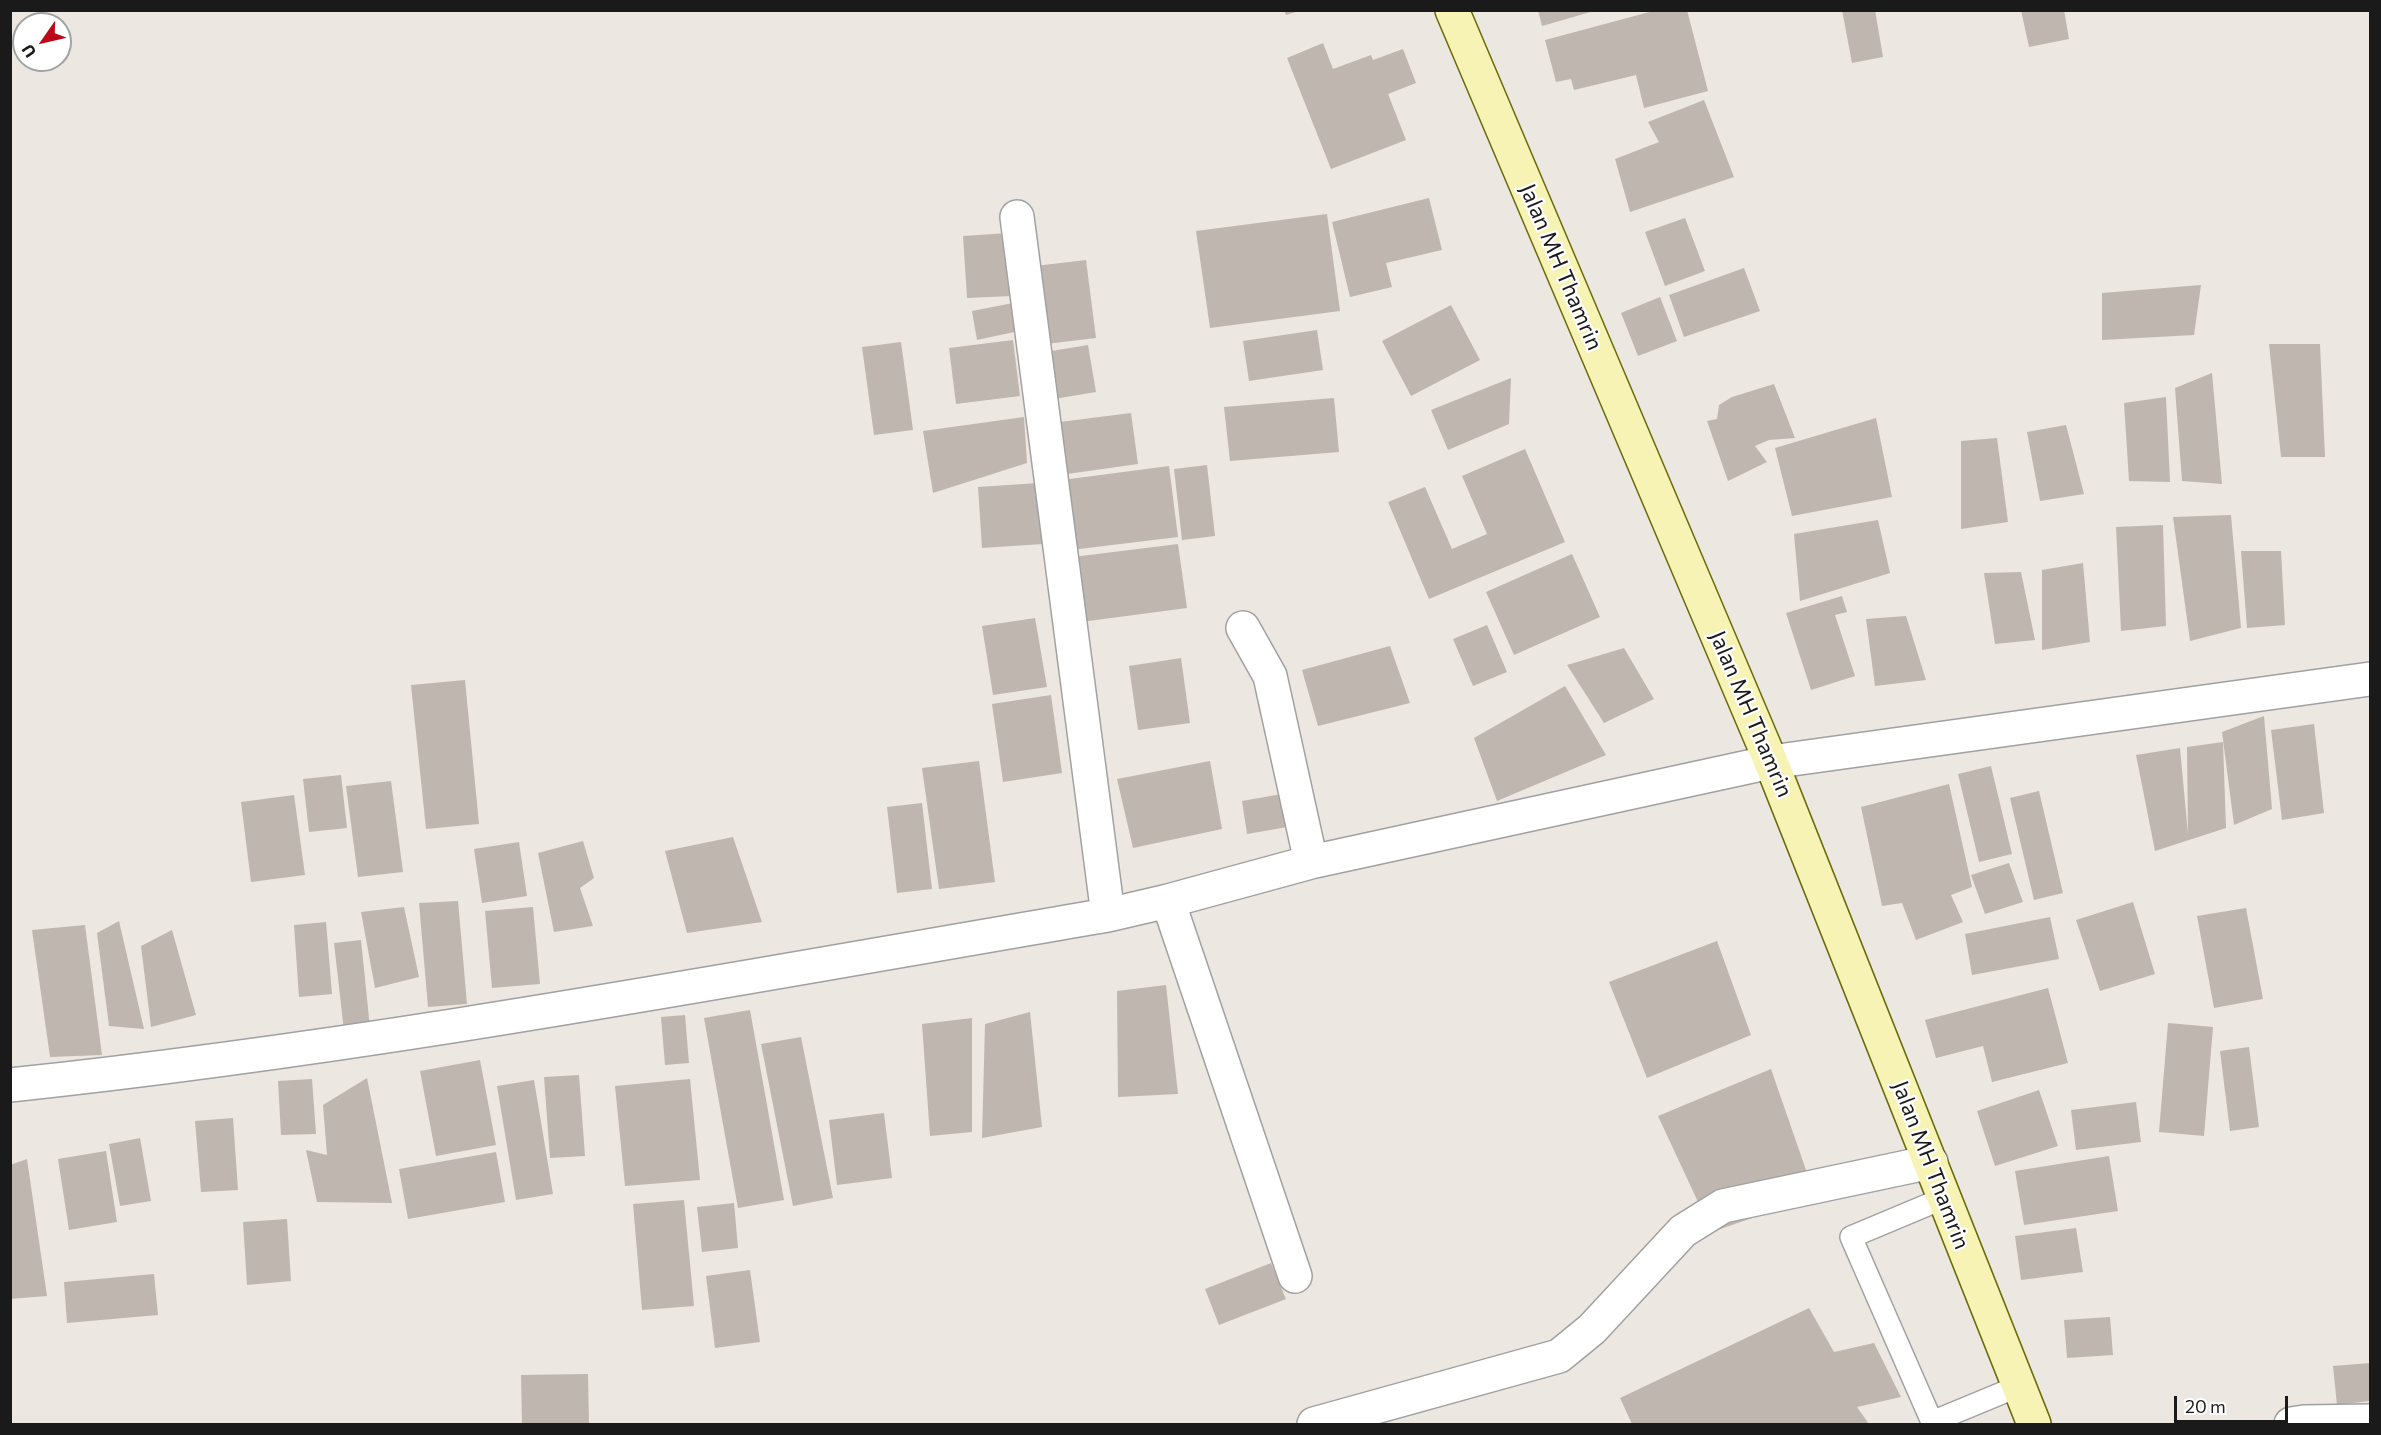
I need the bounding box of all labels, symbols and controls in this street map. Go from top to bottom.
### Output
north arrow [12,12,72,72]
text: U [17,41,39,61]
street label: Jalan MH Thamrin [1514,180,1608,354]
street label: Jalan MH Thamrin [1704,627,1798,801]
street label: Jalan MH Thamrin [1887,1077,1975,1253]
scale bar [2177,1384,2291,1422]
text: 20 m [2185,1395,2226,1417]

